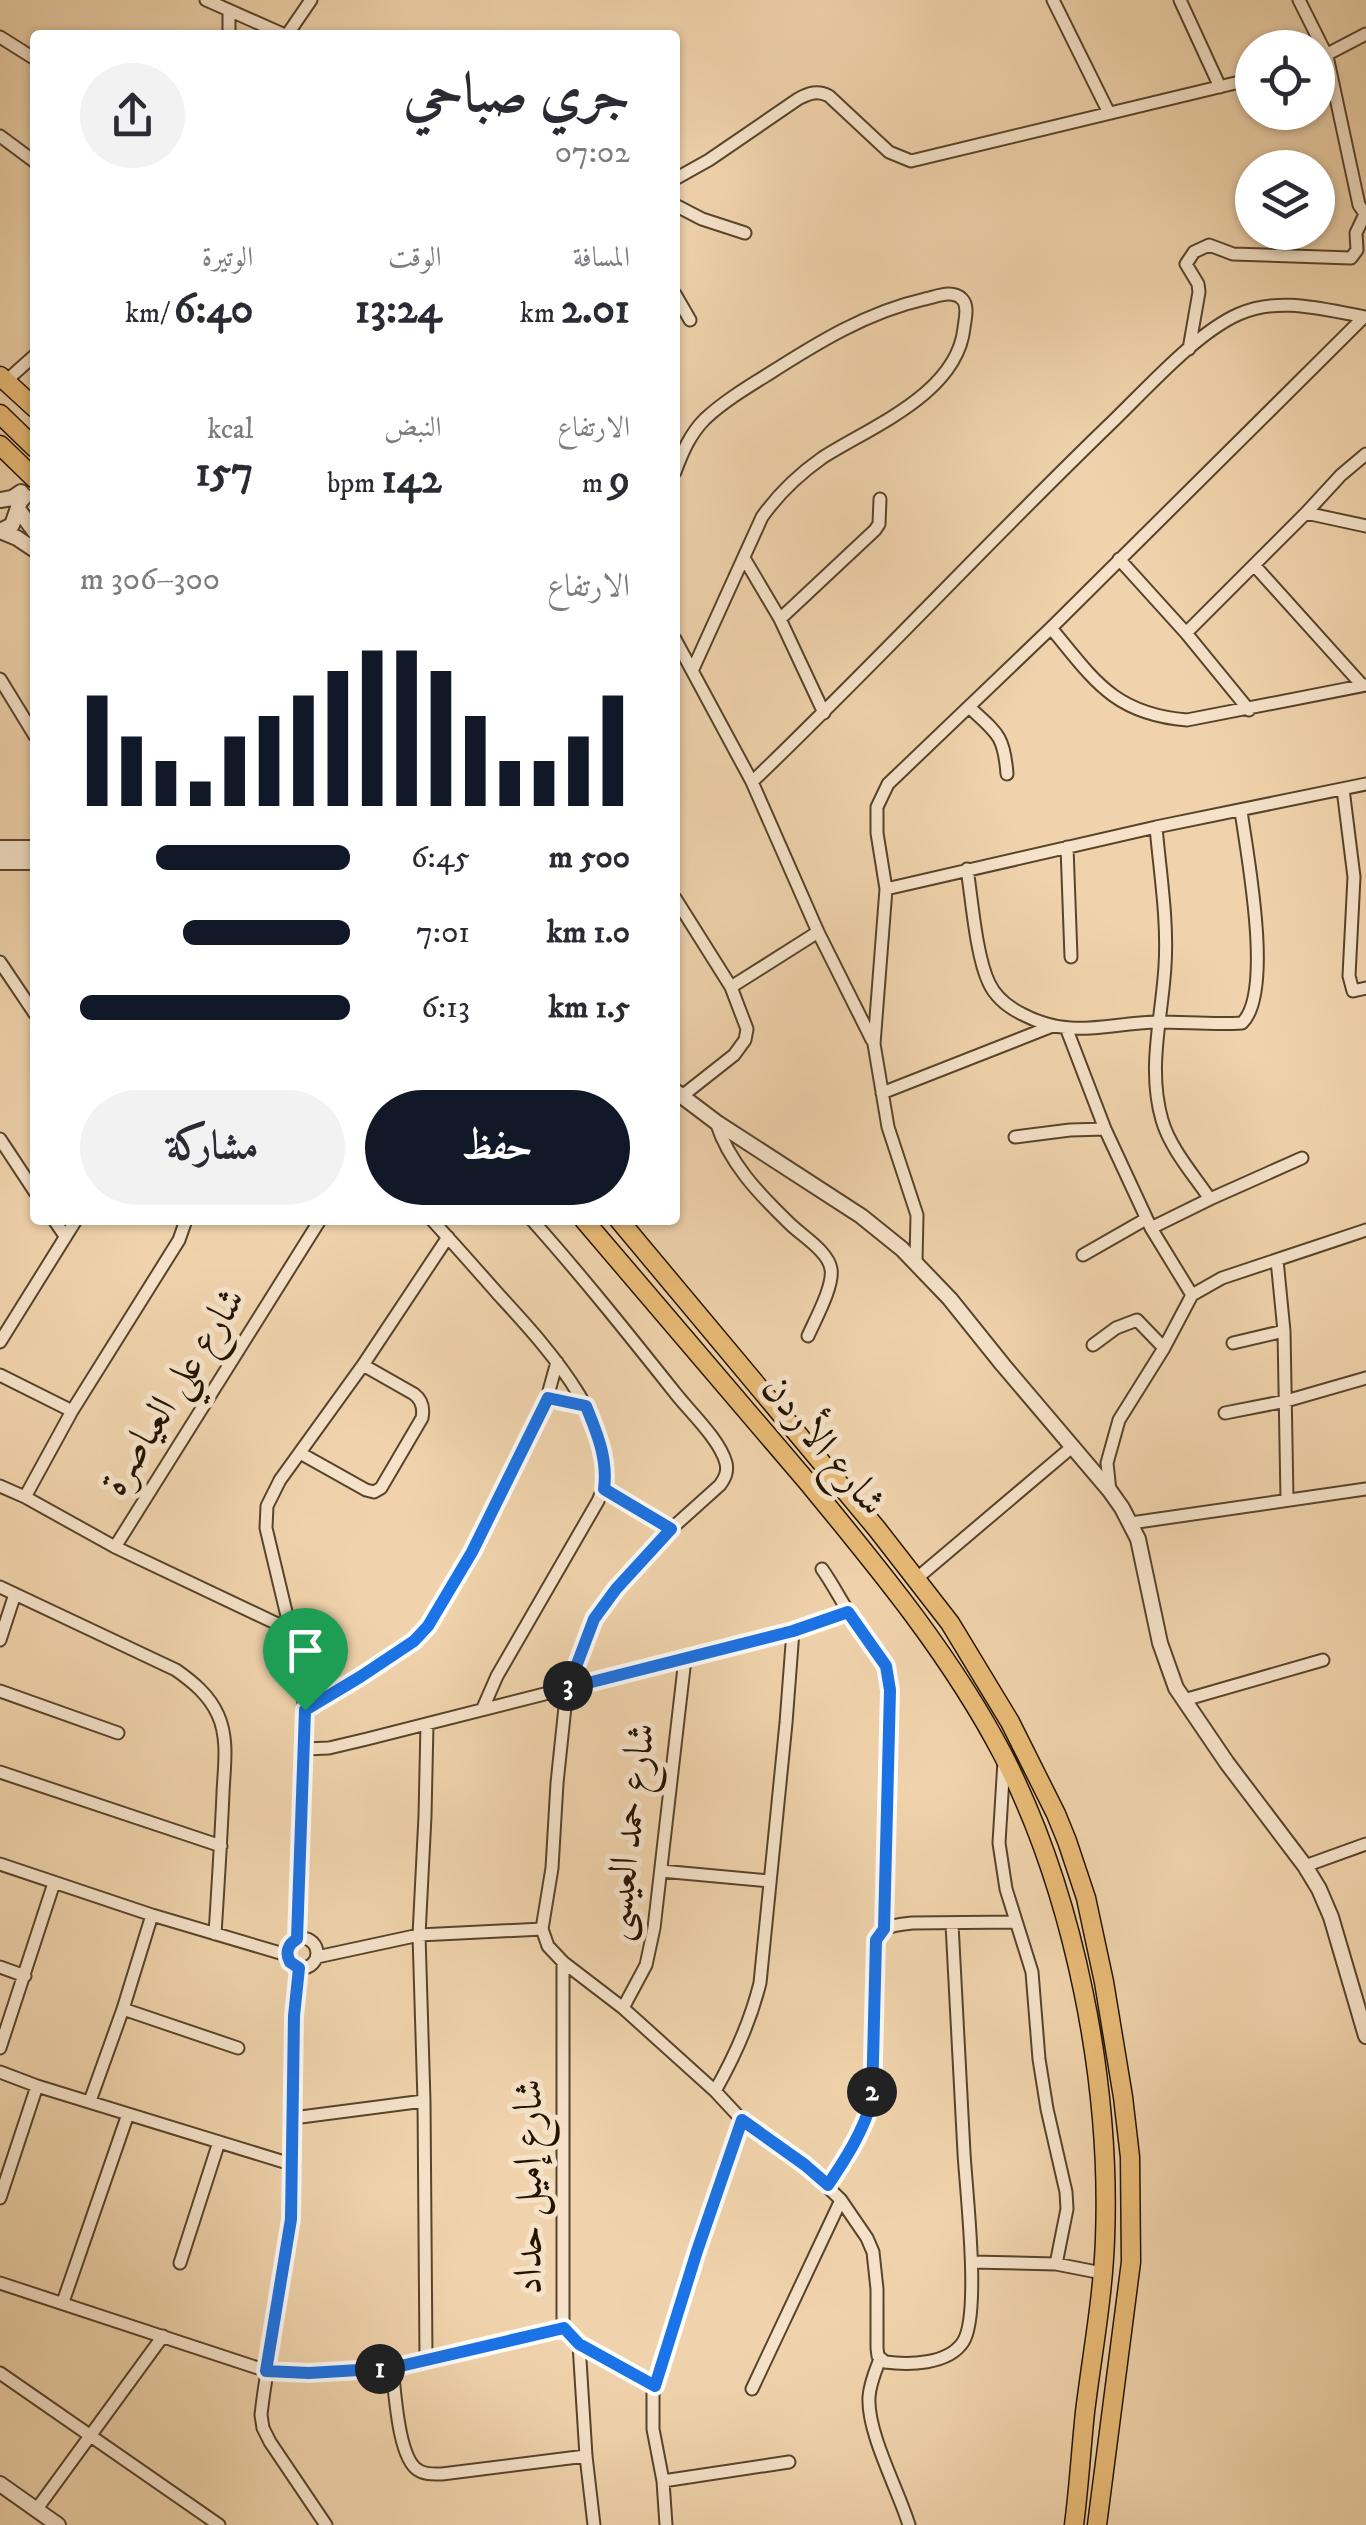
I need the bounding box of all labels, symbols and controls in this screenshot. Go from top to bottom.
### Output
map controls [1235,30,1335,250]
button: locate [1235,30,1335,130]
text: جري صباحي [403,61,630,130]
button: share [80,63,185,168]
text: 07:02 [555,133,630,173]
button: layers [1235,150,1335,250]
text: الوتيرة [202,240,253,275]
text: الوقت [388,240,442,275]
text: المسافة [573,240,630,275]
text: 6:40 [174,284,253,336]
text: 13:24 [355,284,442,336]
text: 2.01 [561,284,630,336]
text: /km [125,296,174,331]
text: km [520,296,561,331]
text: النبض [384,410,442,445]
text: الارتفاع [557,410,630,445]
text: kcal [207,412,253,447]
text: 157 [195,447,253,499]
text: 142 [381,454,442,506]
text: 9 [609,454,630,506]
text: bpm [327,466,381,501]
text: m [582,466,609,501]
text: 300–306 m [80,560,220,600]
text: الارتفاع [547,567,630,607]
text: 6:45 [411,838,470,878]
text: 500 m [549,838,630,878]
text: 7:01 [416,913,470,953]
text: 1.0 km [547,913,630,953]
text: 6:13 [421,988,470,1028]
text: 1.5 km [548,988,630,1028]
button: مشاركة [80,1090,345,1205]
button: حفظ [365,1090,630,1205]
street label: شارع علي العياصرة [90,1279,267,1511]
street label: شارع الأردن [745,1362,900,1531]
pin [263,1608,348,1711]
icon: arrive [278,1623,333,1678]
pin: 3 [543,1661,593,1711]
text: 3 [563,1668,573,1703]
street label: شارع حمد العيسى [592,1720,674,1945]
pin: 2 [847,2067,897,2117]
text: 2 [865,2074,879,2109]
street label: شارع إميل حداد [505,2079,561,2295]
pin: 1 [355,2344,405,2394]
text: 1 [375,2351,385,2386]

